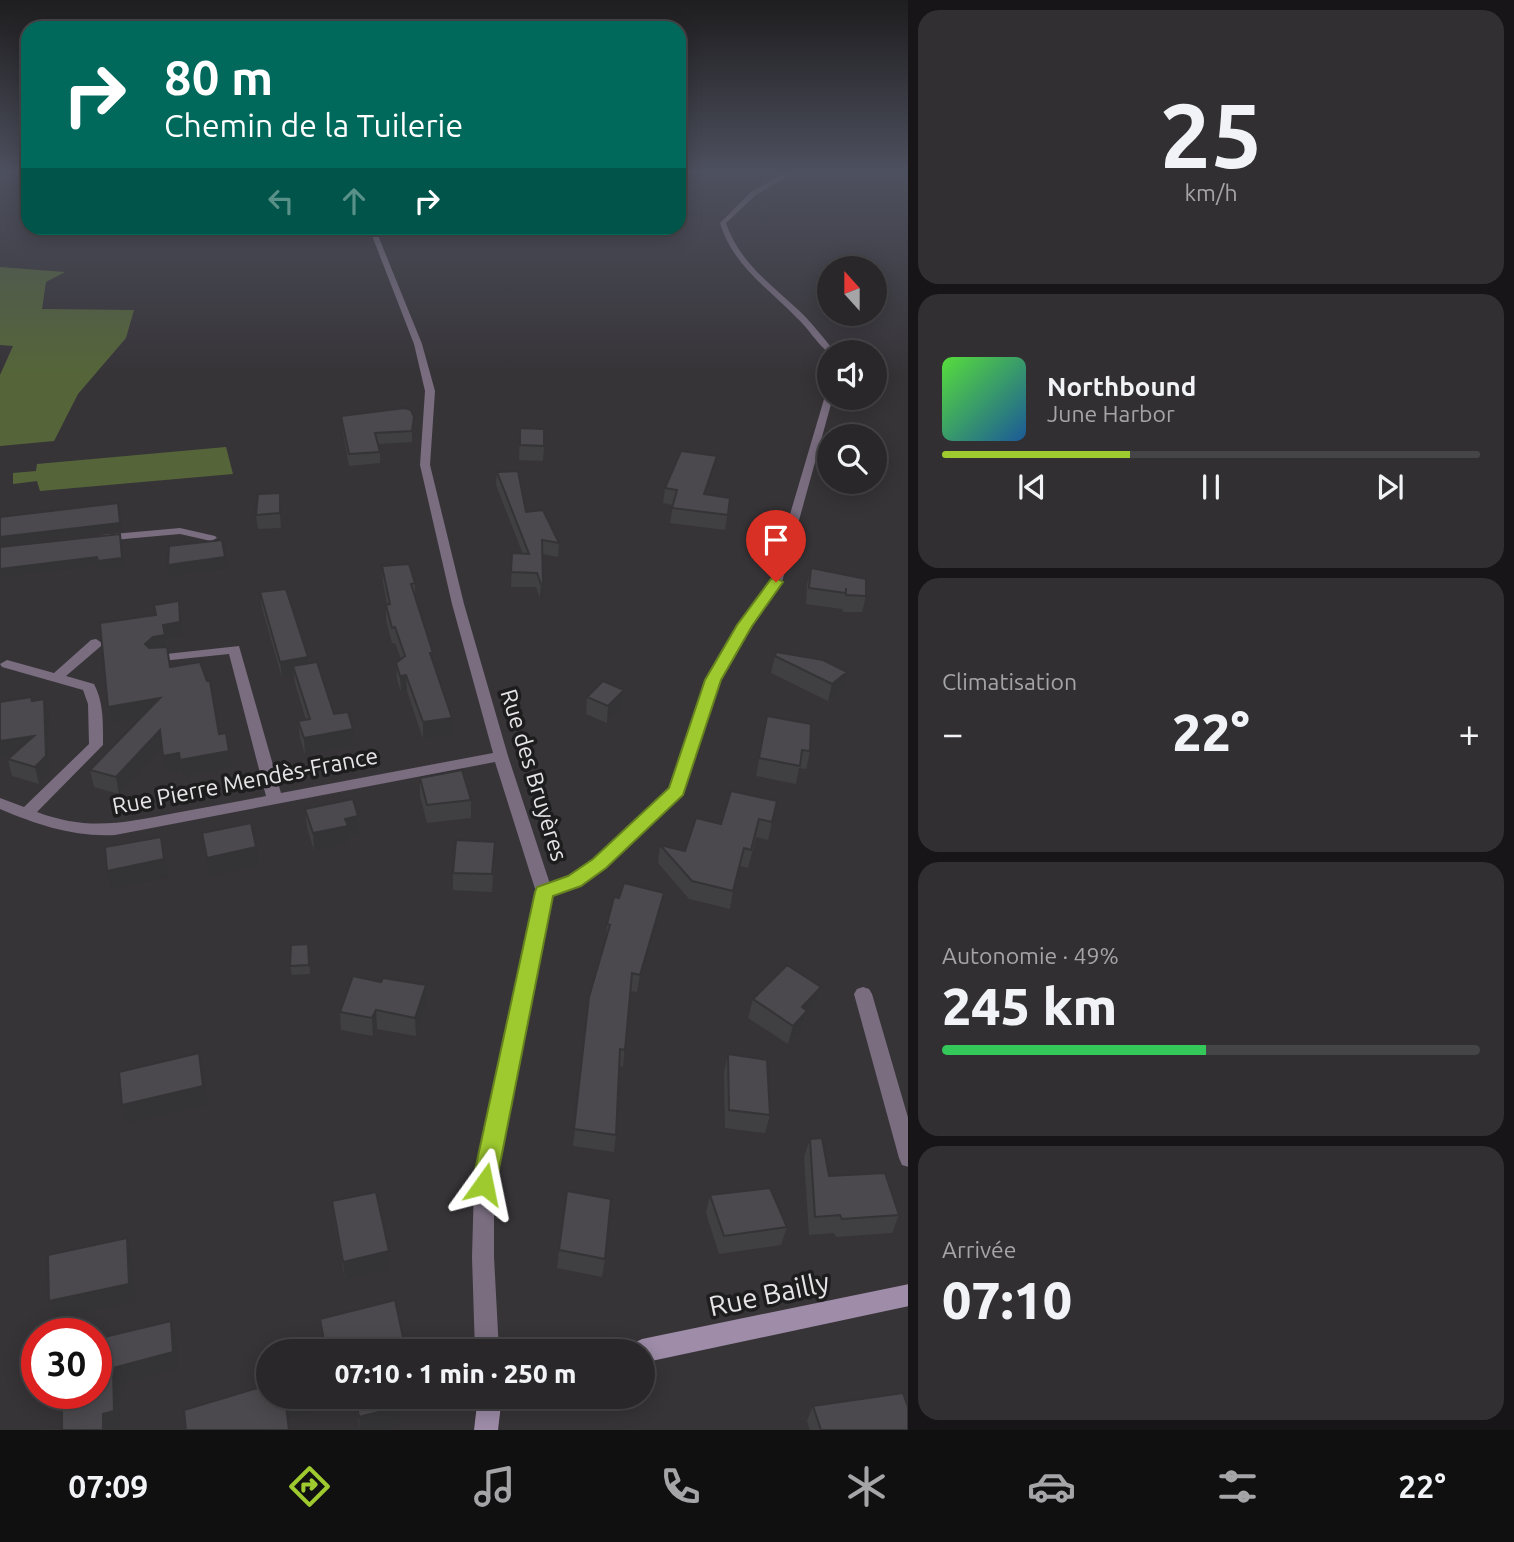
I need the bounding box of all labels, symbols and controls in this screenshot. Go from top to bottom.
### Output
icon: right [49,49,140,140]
text: 80 m [164,49,273,104]
text: 25 [1160,83,1262,185]
text: Chemin de la Tuilerie [164,107,463,143]
text: km/h [1184,180,1238,205]
icon: left [262,182,300,220]
icon: ahead [335,182,373,220]
icon: right [408,182,446,220]
north arrow [817,256,887,326]
map controls [817,256,887,494]
button: sound [817,340,887,410]
text: Northbound [1047,372,1196,401]
text: June Harbor [1047,401,1175,426]
button: search [817,424,887,494]
icon: previous [1013,468,1051,506]
icon: pause [1192,468,1230,506]
icon: next [1371,468,1409,506]
pin [746,510,806,582]
icon: arrive [757,521,795,559]
text: Climatisation [942,669,1077,694]
street label: Rue des Bruyères [496,686,573,864]
text: 22° [1172,703,1250,761]
text: − [942,712,963,754]
text: + [1459,712,1480,754]
street label: Rue Pierre Mendès-France [110,742,380,819]
text: Autonomie · 49% [942,943,1119,968]
text: 245 km [942,977,1117,1035]
position arrow [447,1147,521,1221]
text: Arrivée [942,1237,1017,1262]
street label: Rue Bailly [706,1266,832,1321]
text: 07:10 [942,1271,1072,1329]
speed limit sign: 30 [21,1318,112,1409]
text: 07:10 · 1 min · 250 m [335,1359,576,1388]
icon: directions [285,1462,334,1511]
icon: music [470,1462,519,1511]
icon: phone [656,1462,705,1511]
icon: climate [842,1462,891,1511]
icon: car [1027,1462,1076,1511]
icon: filters [1213,1462,1262,1511]
text: 07:09 [68,1468,148,1504]
text: 22° [1398,1468,1446,1504]

